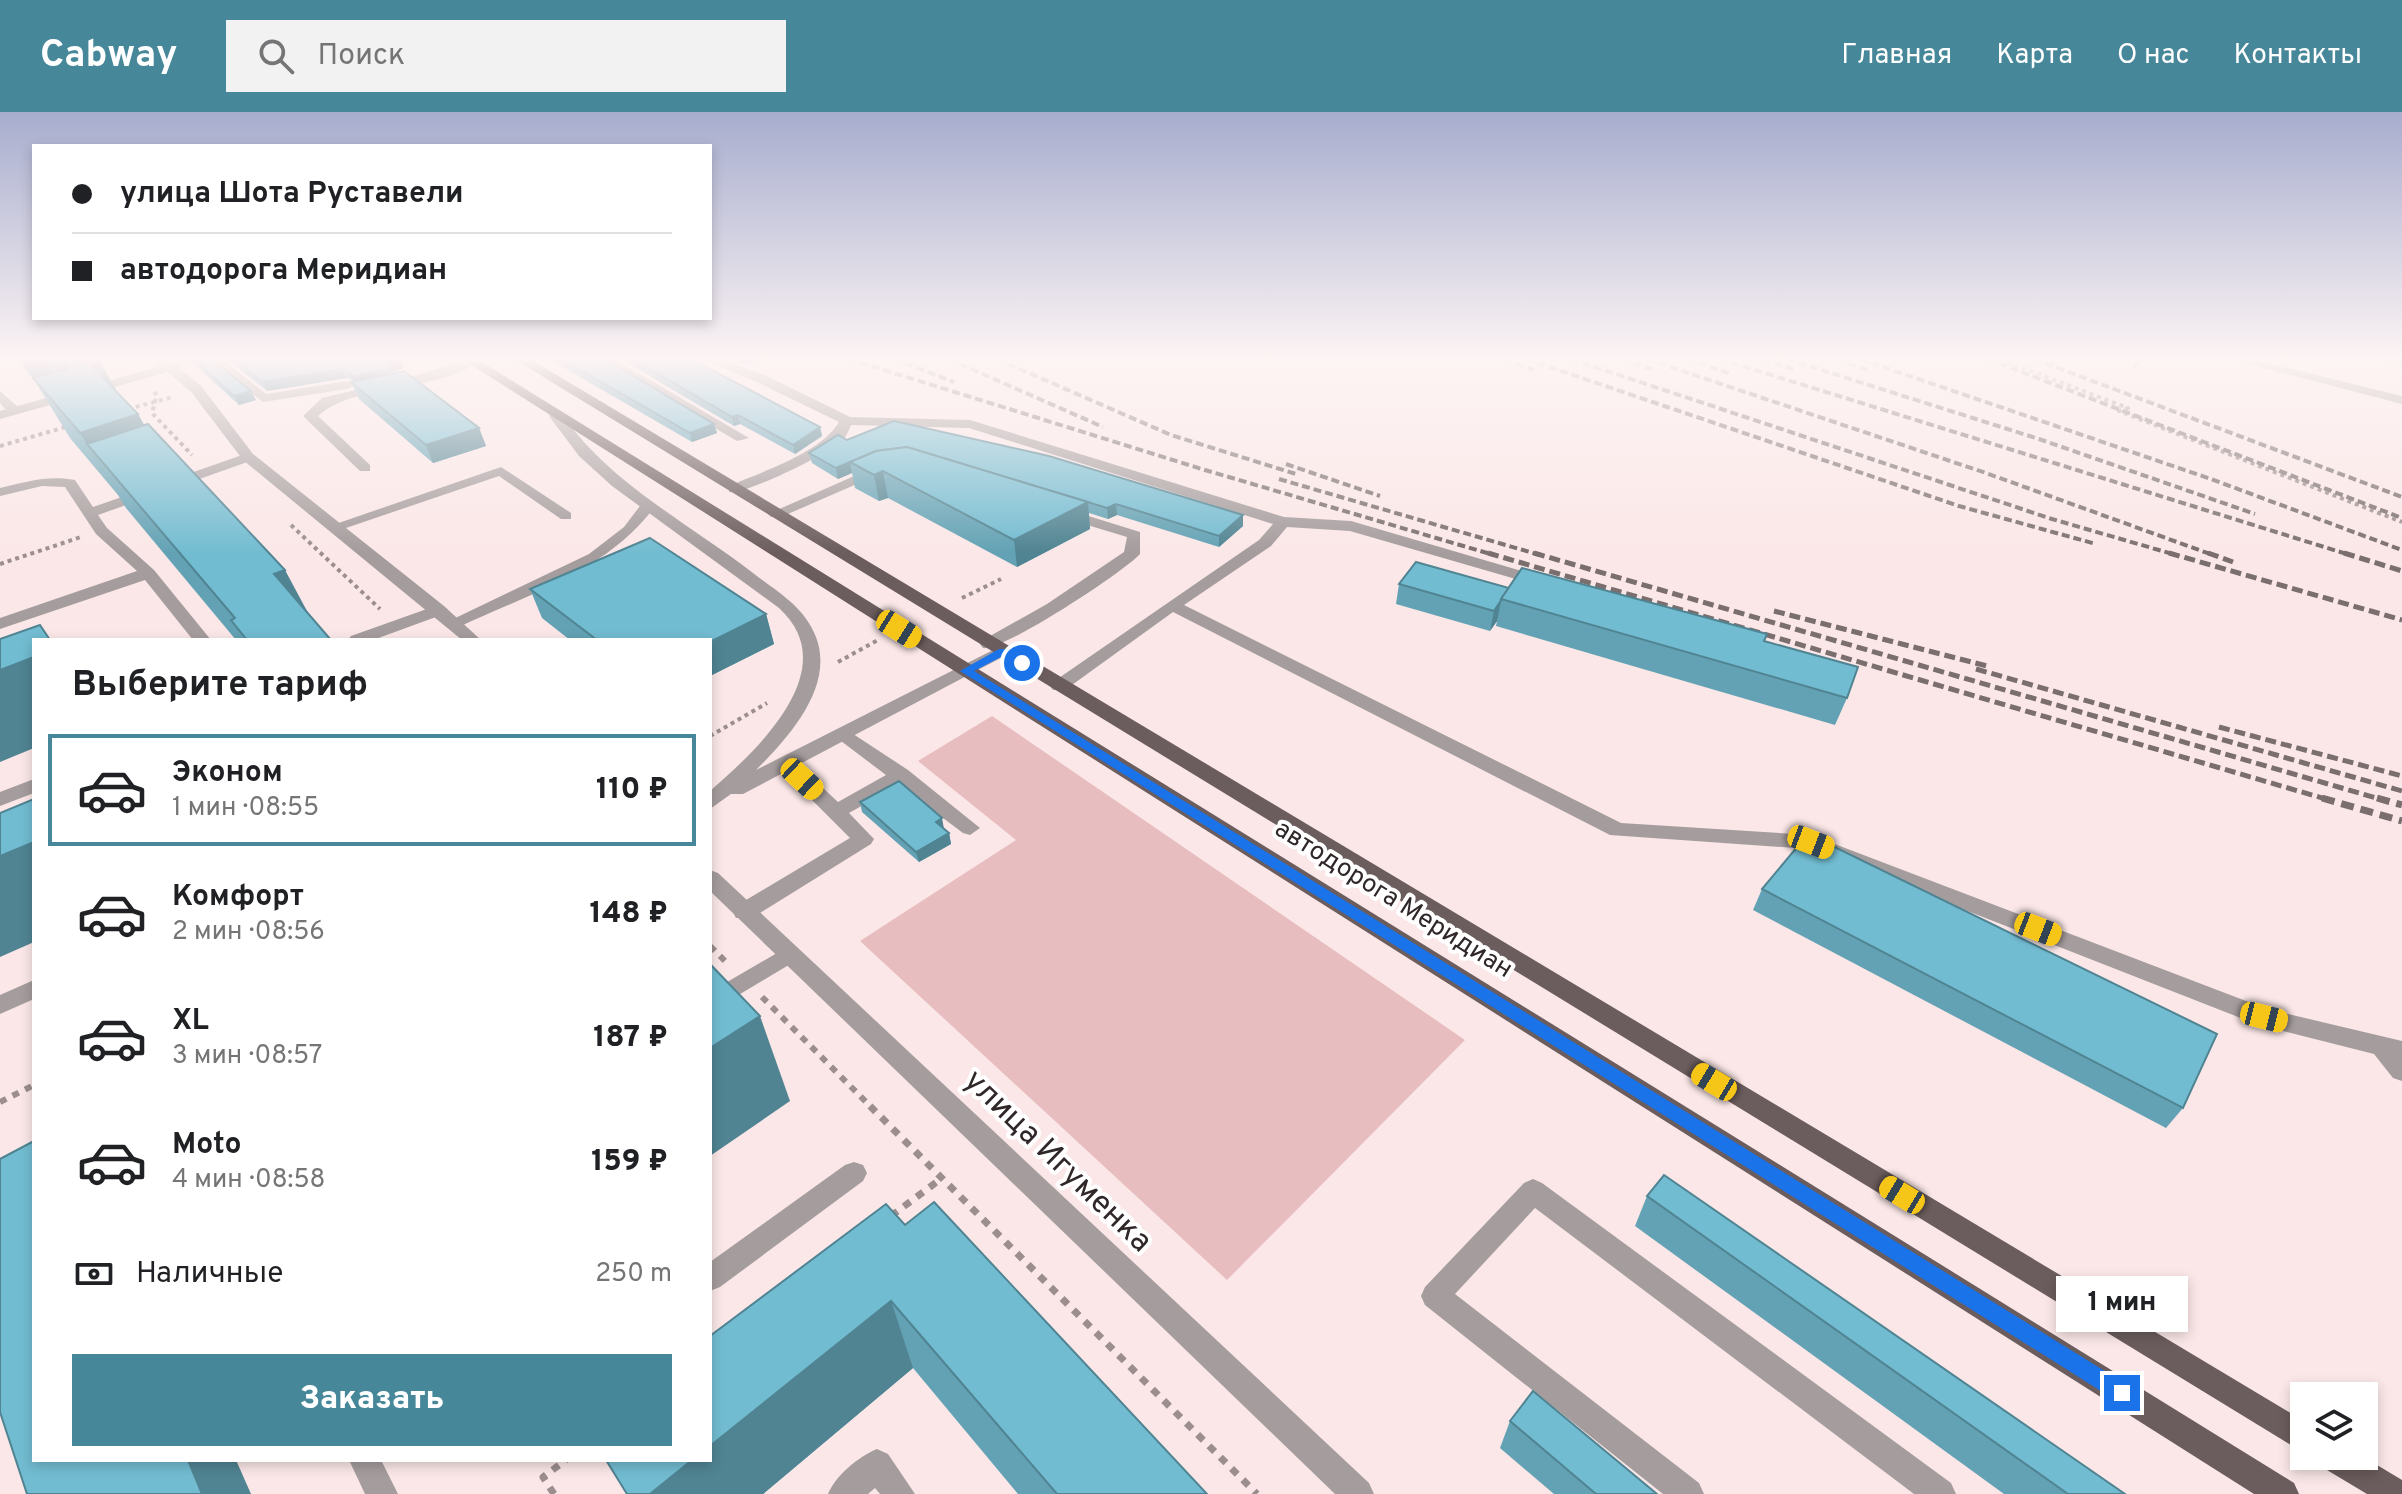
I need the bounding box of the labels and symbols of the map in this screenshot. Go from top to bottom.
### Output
car [872,606,926,652]
route start [1004,645,1040,681]
car [776,754,828,804]
street label: автодорога Меридиан [1268,813,1518,987]
car [1784,822,1838,862]
car [2011,909,2065,949]
car [2238,1000,2290,1034]
car [1687,1059,1741,1105]
street label: улица Игуменка [954,1062,1160,1262]
car [1875,1172,1929,1218]
callout: 1 мин [2056,1277,2188,1333]
route end [2104,1375,2140,1411]

